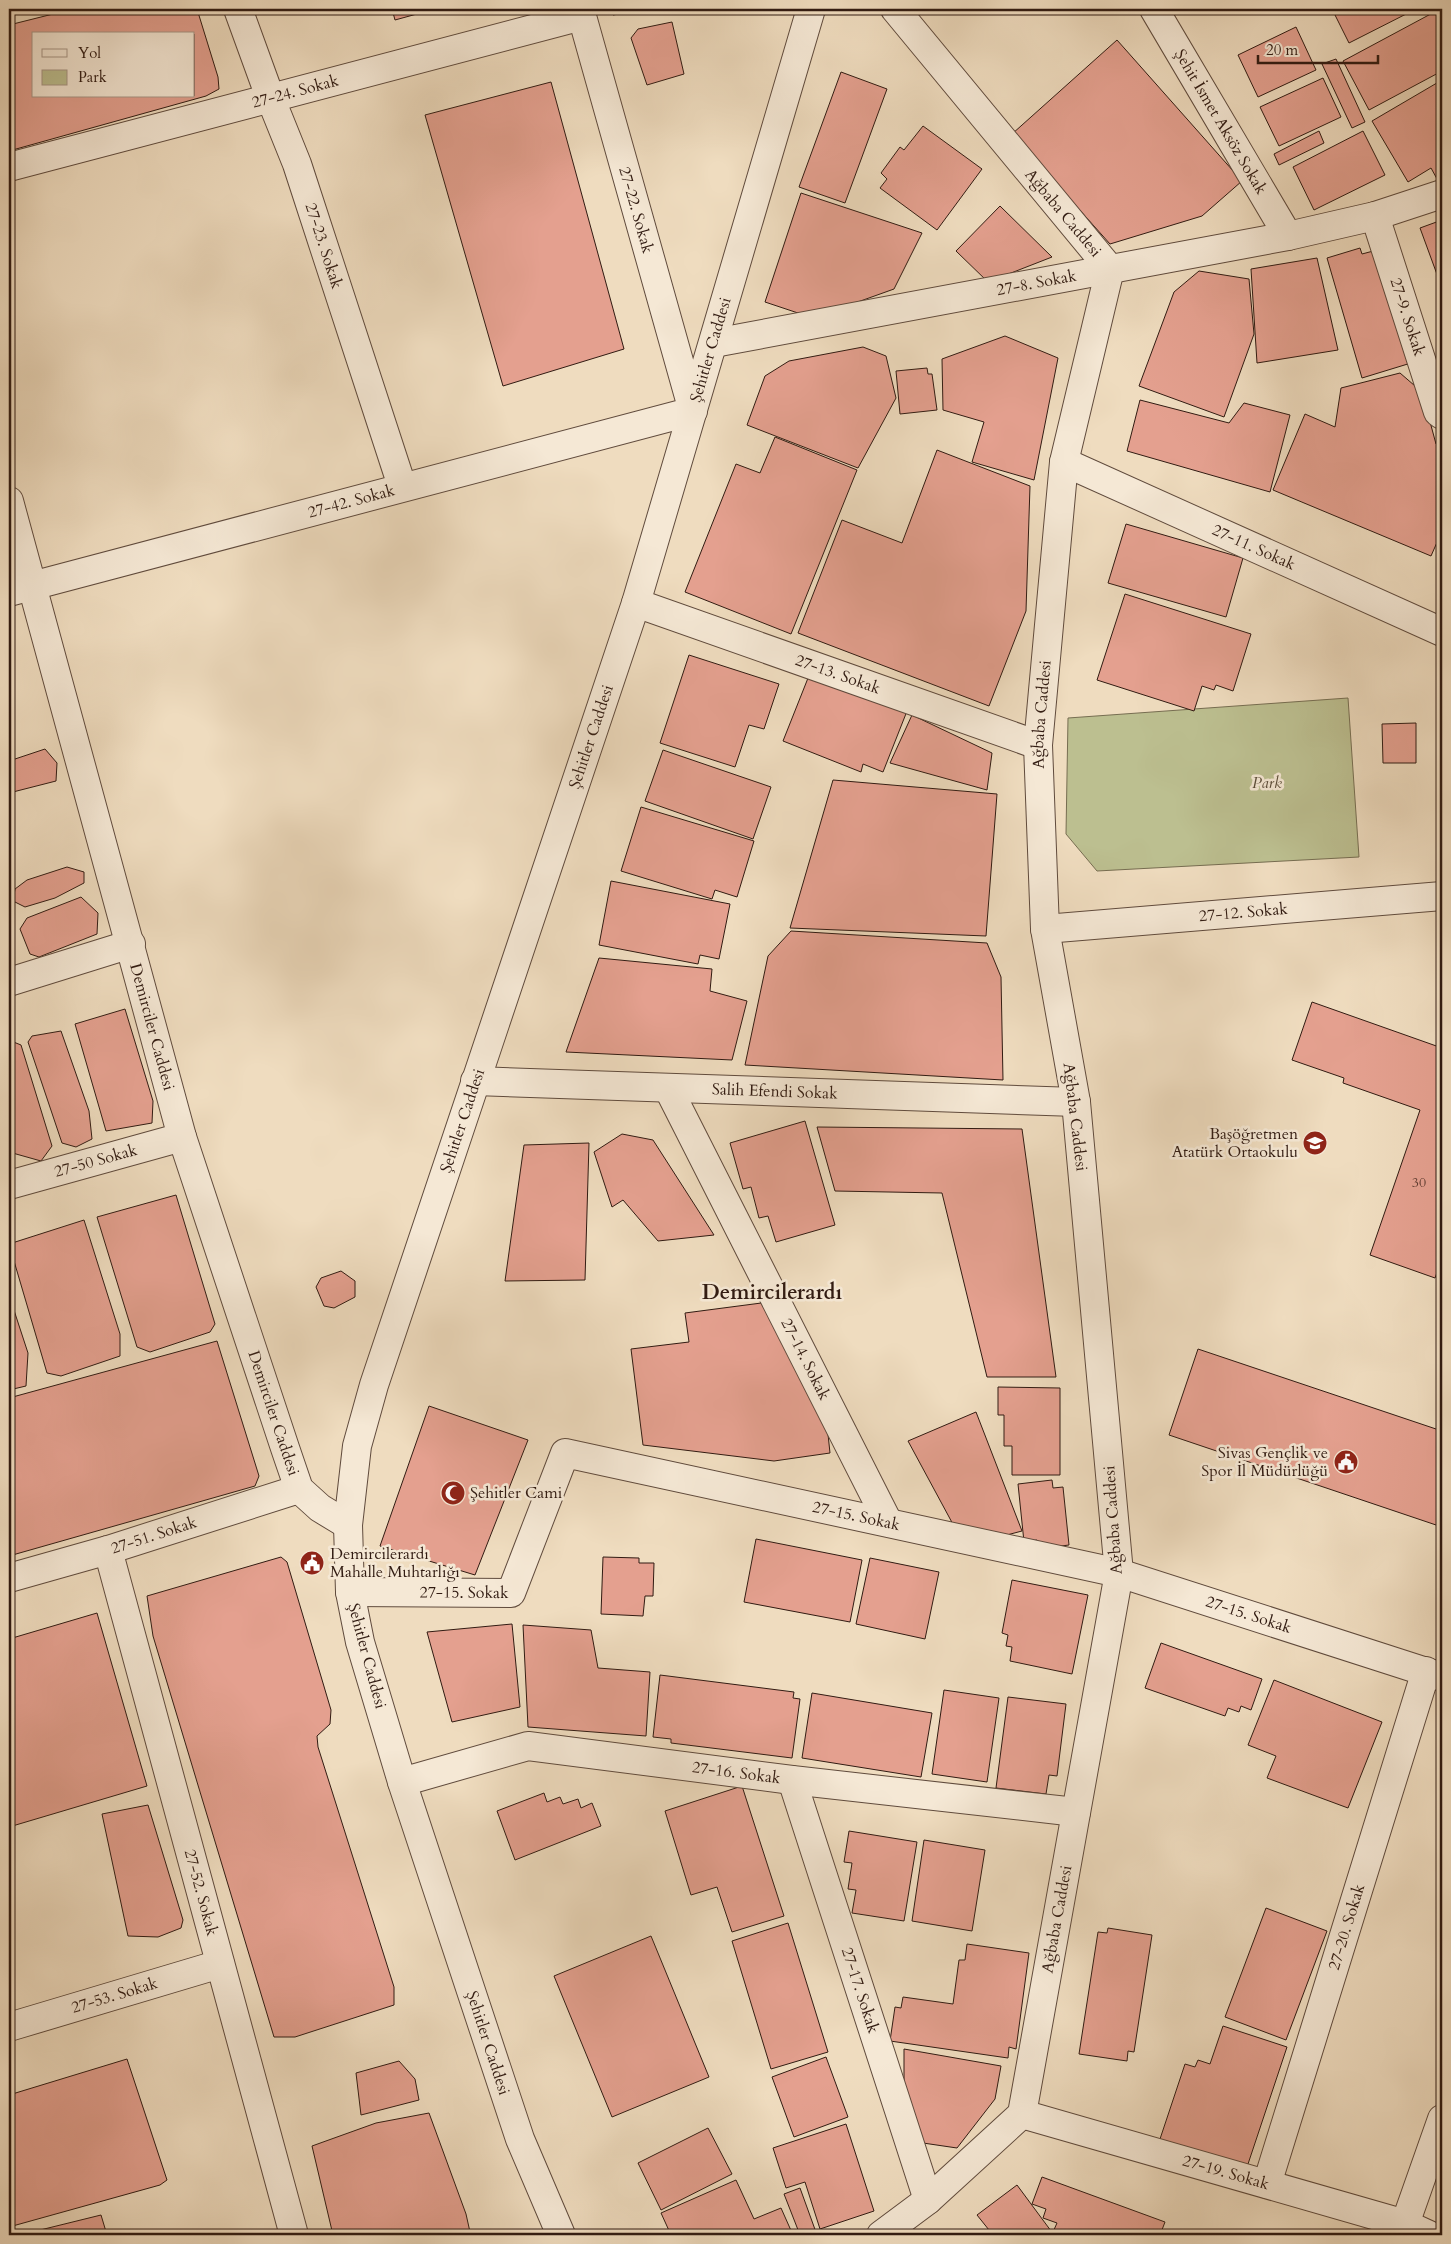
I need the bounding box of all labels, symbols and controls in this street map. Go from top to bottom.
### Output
legend [32,32,195,98]
scale bar [1258,32,1378,64]
text: 20 m [1266,40,1298,60]
text: Yol [78,43,101,63]
street label: Şehit İsmet Aksöz Sokak [1169,45,1272,199]
text: Park [78,67,107,87]
street label: 27-24. Sokak [249,69,342,114]
street label: 27-22. Sokak [613,164,659,256]
street label: Ağbaba Caddesi [1020,164,1107,262]
street label: 27-23. Sokak [299,200,348,292]
street label: 27-8. Sokak [995,265,1079,301]
street label: 27-9. Sokak [1385,275,1430,359]
street label: Şehitler Caddesi [685,294,737,405]
street label: 27-42. Sokak [305,479,397,523]
street label: 27-11. Sokak [1209,519,1299,576]
street label: 27-13. Sokak [792,649,884,700]
street label: Ağbaba Caddesi [1027,659,1057,769]
street label: Şehitler Caddesi [564,681,619,792]
park label: Park [1252,772,1282,794]
street label: 27-12. Sokak [1198,898,1289,927]
street label: Demirciler Caddesi [124,961,180,1093]
street label: Ağbaba Caddesi [1057,1062,1093,1173]
street label: Şehitler Caddesi [435,1065,490,1176]
street label: Salih Efendi Sokak [712,1078,838,1105]
place label: Başöğretmen Atatürk Ortaokulu [1172,1123,1298,1163]
school or university icon: Başöğretmen Atatürk Ortaokulu [1302,1130,1328,1156]
street label: 27-50 Sokak [52,1139,140,1183]
house number: 30 [1412,1173,1426,1192]
district label: Demircilerardı [702,1278,842,1307]
street label: 27-14. Sokak [776,1314,836,1404]
street label: Demirciler Caddesi [242,1348,305,1479]
place label: Sivas Gençlik ve Spor İl Müdürlüğü [1201,1442,1328,1482]
public building icon: Sivas Gençlik ve Spor İl Müdürlüğü [1333,1449,1359,1475]
street label: Ağbaba Caddesi [1098,1464,1128,1575]
mosque icon: Şehitler Cami [440,1480,466,1506]
place label: Şehitler Cami [470,1482,563,1504]
street label: 27-15. Sokak [810,1496,902,1536]
street label: 27-51. Sokak [108,1511,200,1559]
place label: Demircilerardı Mahalle Muhtarlığı [330,1543,460,1583]
public building icon: Demircilerardı Mahalle Muhtarlığı [299,1550,325,1576]
street label: 27-15. Sokak [419,1581,509,1604]
street label: 27-15. Sokak [1203,1591,1295,1639]
street label: Şehitler Caddesi [342,1601,392,1712]
street label: 27-16. Sokak [691,1756,782,1789]
street label: 27-52. Sokak [179,1847,223,1939]
street label: Ağbaba Caddesi [1036,1863,1077,1975]
street label: 27-20. Sokak [1323,1881,1370,1973]
street label: 27-17. Sokak [836,1945,884,2036]
street label: 27-53. Sokak [69,1972,161,2019]
street label: Şehitler Caddesi [461,1988,515,2098]
street label: 27-19. Sokak [1180,2150,1272,2196]

